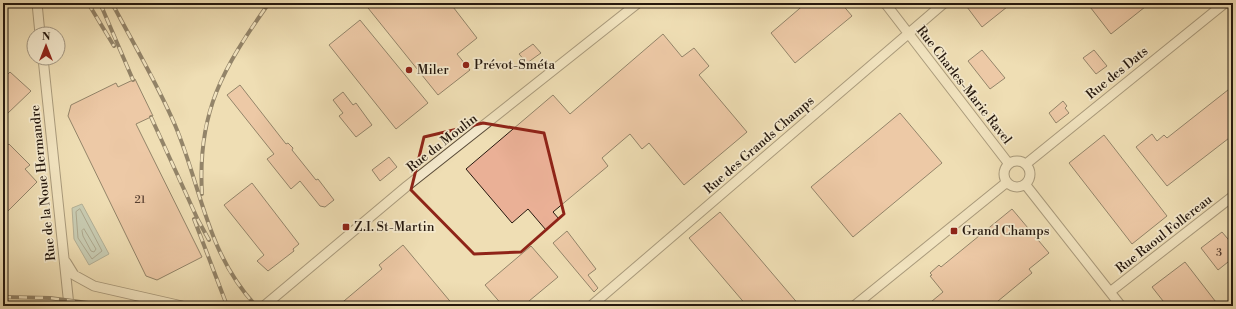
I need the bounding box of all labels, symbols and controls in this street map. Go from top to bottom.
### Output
street label: Rue Charles-Marie Ravel [913,23,1015,147]
north arrow [26,26,66,66]
text: N [42,30,51,44]
street label: Rue des Dats [1083,43,1151,103]
place label: Prévot-Sméta [474,57,556,73]
marker: Prévot-Sméta [461,60,471,70]
place label: Miler [417,62,449,78]
marker: Miler [404,65,414,75]
street label: Rue des Grands Champs [701,93,818,197]
street label: Rue de la Noue Hermandre [27,104,59,262]
street label: Rue du Moulin [404,110,481,176]
street label: Rue Raoul Follereau [1113,191,1216,277]
house number: 21 [134,193,146,207]
place label: Z.I. St-Martin [354,219,435,235]
marker: Z.I. St-Martin [341,222,351,232]
place label: Grand Champs [962,223,1050,239]
marker: Grand Champs [949,226,959,236]
house number: 3 [1216,246,1222,260]

